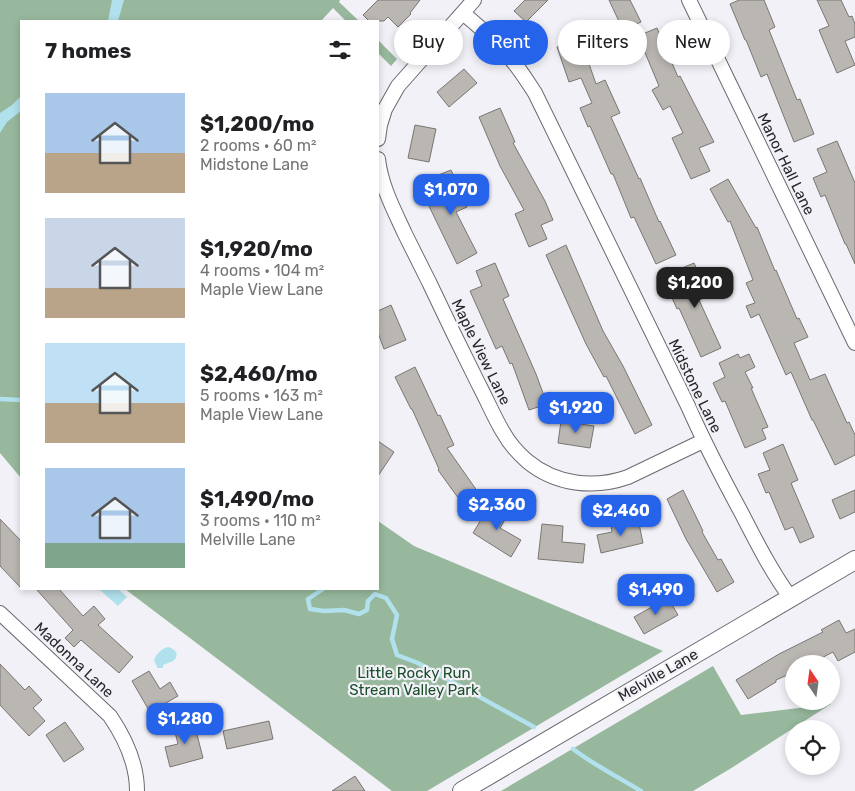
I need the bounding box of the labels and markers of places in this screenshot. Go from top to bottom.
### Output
pin: $1,070 [410,174,492,216]
pin: $1,200 [654,266,736,309]
pin: $1,920 [535,392,617,434]
pin: $2,360 [456,488,538,531]
pin: $2,460 [580,494,662,537]
pin: $1,490 [615,574,697,616]
pin: $1,280 [144,702,226,745]

